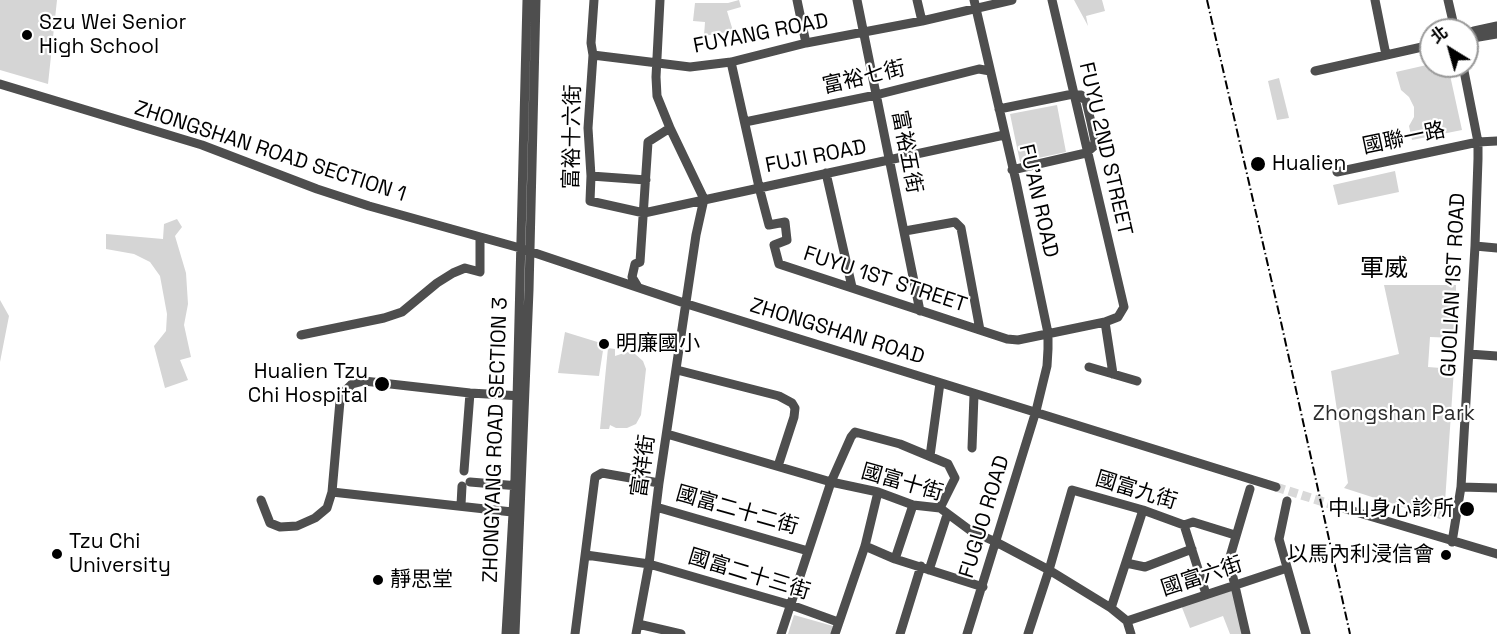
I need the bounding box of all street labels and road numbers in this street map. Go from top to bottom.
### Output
street label: FUYANG ROAD [691,9,831,59]
street label: 富裕七街 [820,56,908,100]
street label: FUYU 2ND STREET [1073,60,1137,238]
street label: 富裕十六街 [559,84,587,190]
street label: ZHONGSHAN ROAD SECTION 1 [131,96,409,208]
street label: 富裕五街 [886,108,926,196]
street label: 國聯一路 [1360,118,1448,160]
street label: FUJI ROAD [763,135,869,179]
street label: FU’AN ROAD [1013,142,1063,260]
street label: GUOLIAN 1ST ROAD [1437,192,1471,378]
street label: FUYU 1ST STREET [800,242,970,318]
street label: ZHONGSHAN ROAD [747,293,927,371]
street label: ZHONGYANG ROAD SECTION 3 [478,297,514,583]
street label: 富祥街 [627,433,661,499]
street label: FUGUO ROAD [954,453,1016,581]
street label: 國富十街 [858,459,946,507]
street label: 國富九街 [1092,467,1180,515]
street label: 國富二十二街 [673,482,801,540]
street label: 國富二十三街 [685,545,813,605]
street label: 國富六街 [1158,552,1246,602]

